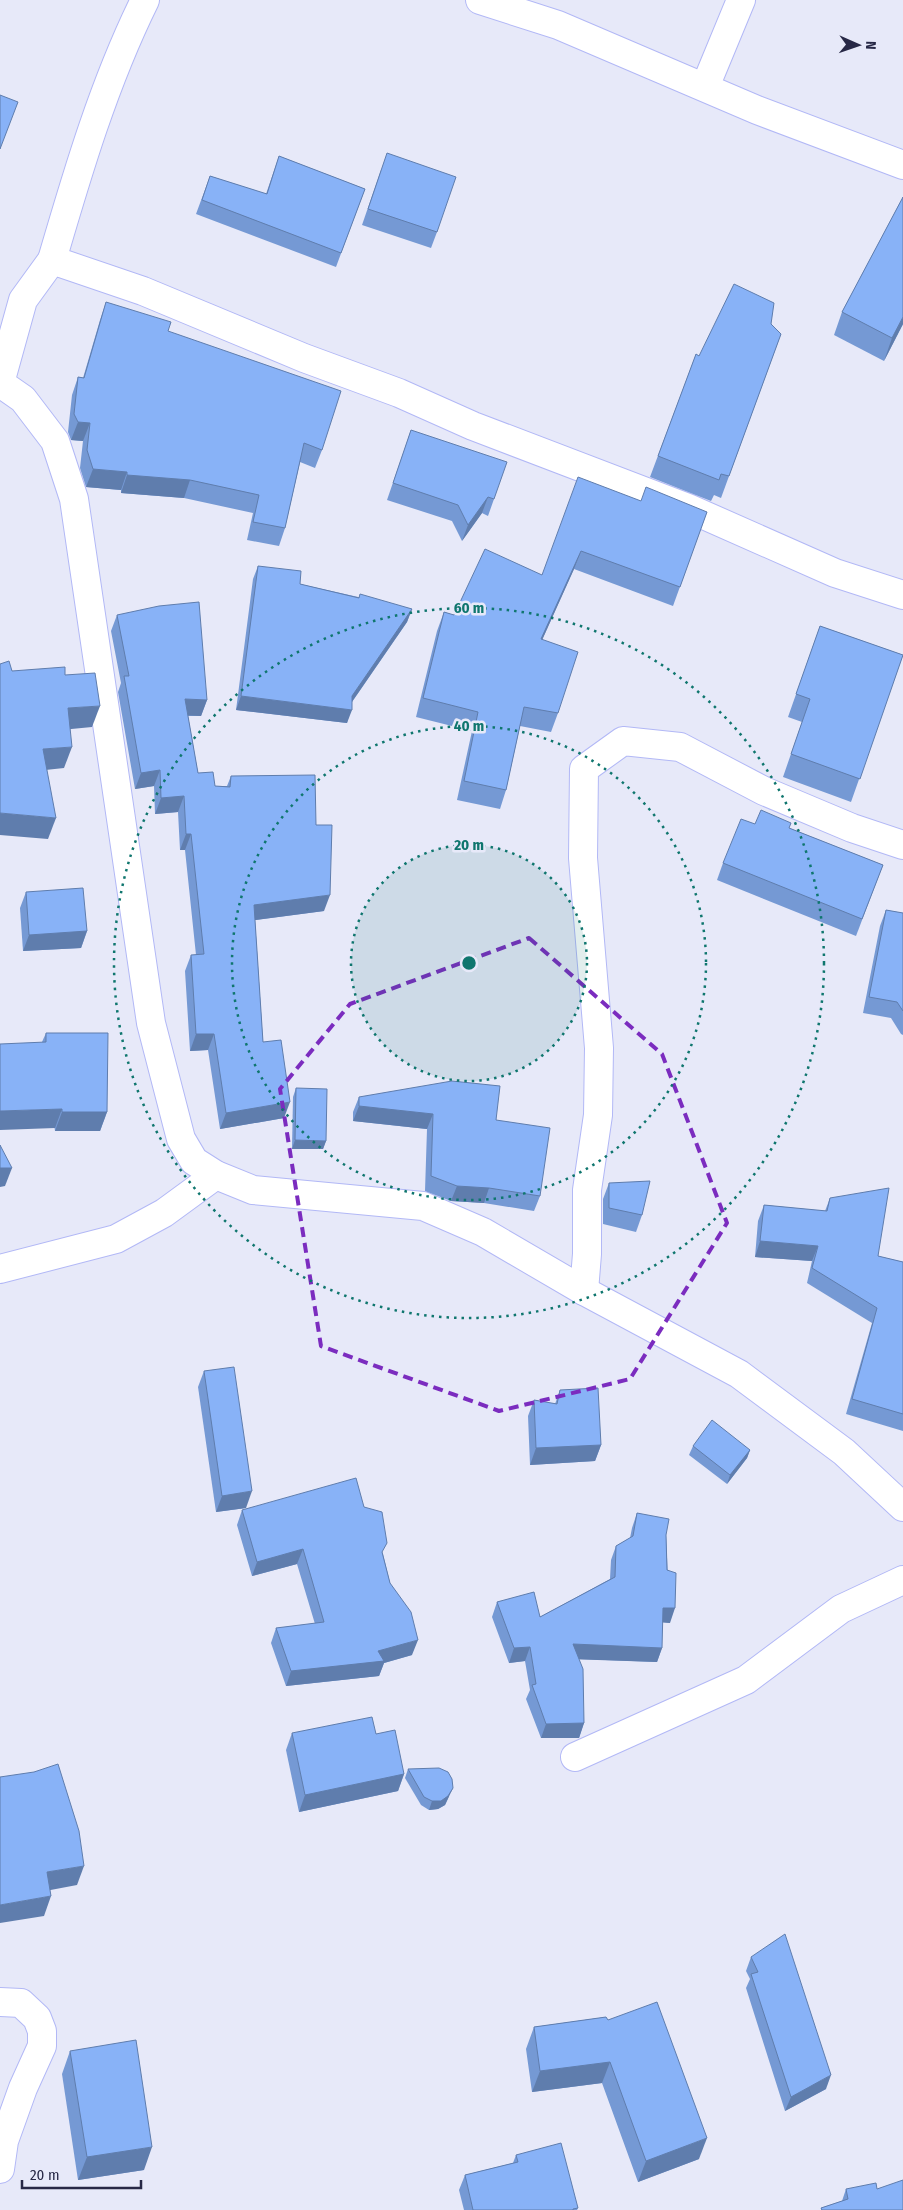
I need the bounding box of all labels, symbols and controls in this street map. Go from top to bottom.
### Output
north arrow [833,20,883,70]
text: N [862,41,879,50]
text: 60 m [454,599,484,617]
text: 40 m [454,717,484,735]
text: 20 m [453,836,484,854]
centre of rings [460,954,478,972]
scale bar [22,2158,141,2190]
text: 20 m [30,2166,60,2184]

